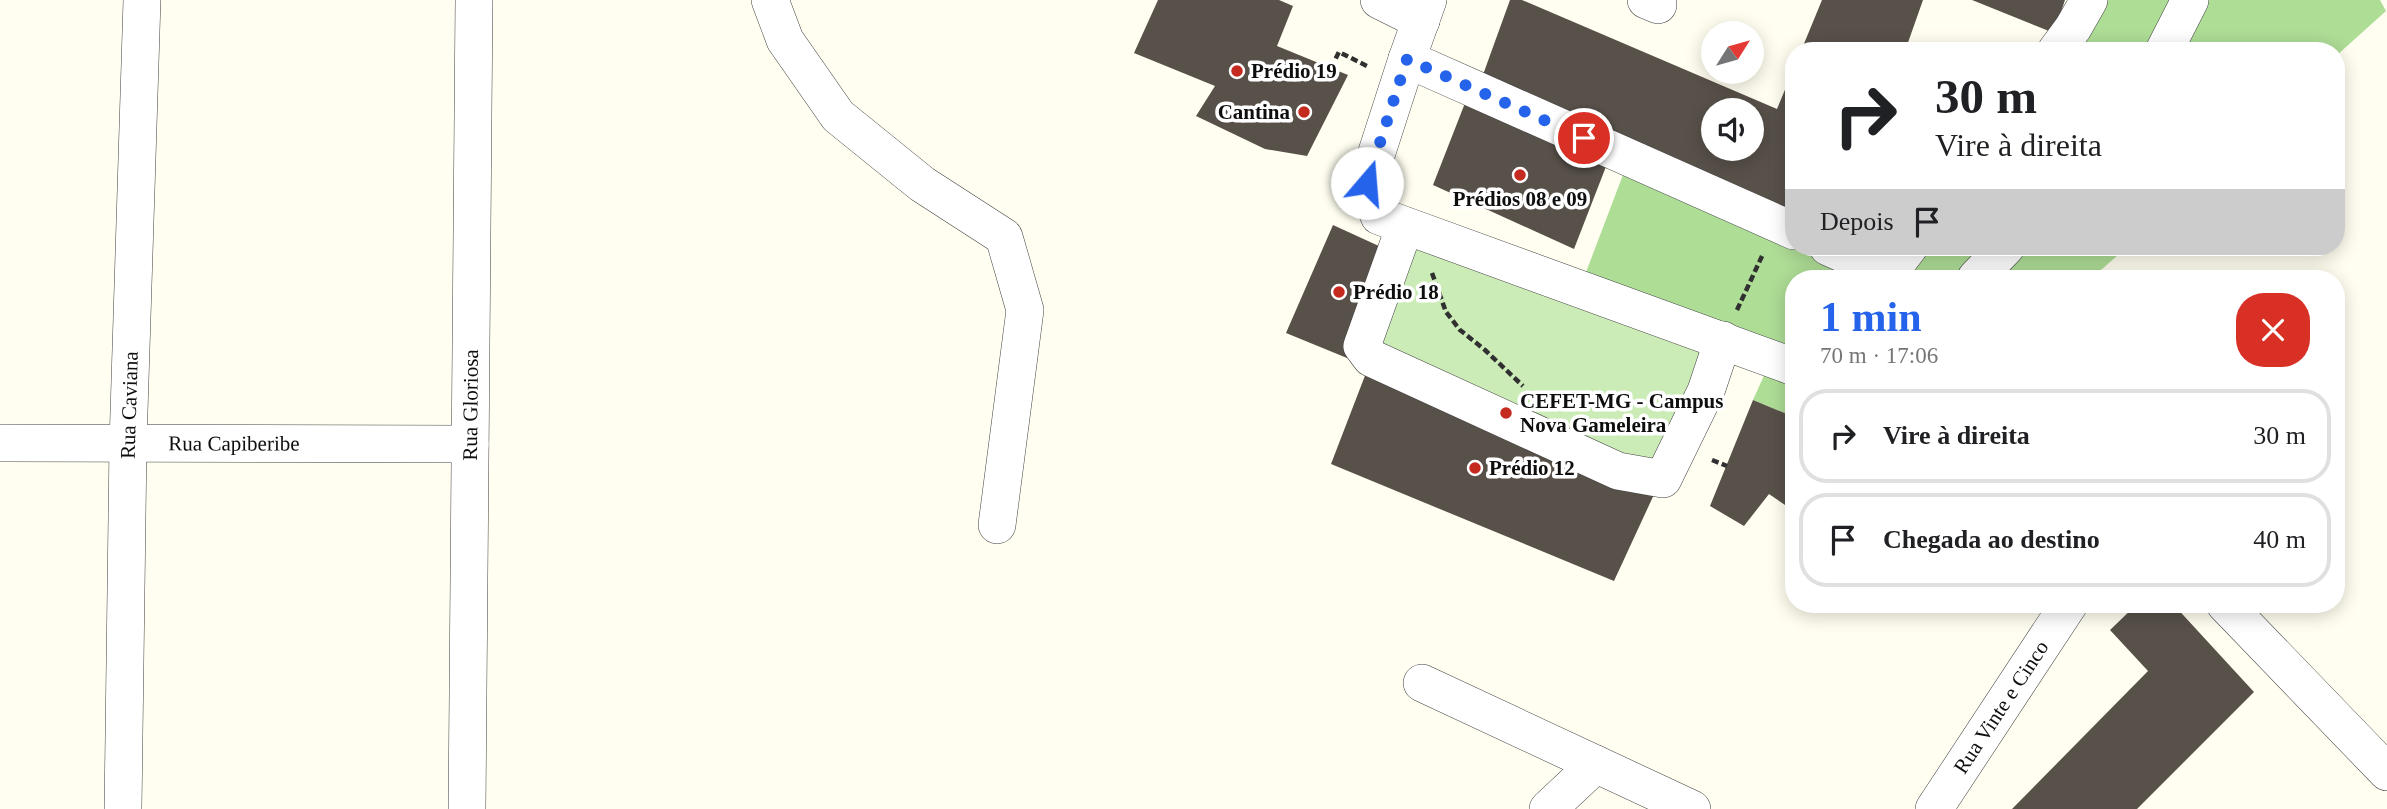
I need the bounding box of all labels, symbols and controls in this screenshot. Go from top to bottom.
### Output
north arrow [1701,21,1764,84]
map controls [1701,21,1764,161]
place label: Prédio 19 [1251,59,1337,83]
marker: Prédio 19 [1229,63,1245,79]
text: 30 m [1935,69,2037,124]
icon: right [1820,70,1911,161]
button: sound [1701,98,1764,161]
place label: Cantina [1218,100,1290,124]
marker: Cantina [1296,104,1312,120]
pin [1554,108,1614,168]
icon: arrive [1565,119,1603,157]
text: Vire à direita [1935,127,2102,163]
position arrow [1330,146,1404,220]
marker: Prédios 08 e 09 [1512,167,1528,183]
place label: Prédios 08 e 09 [1453,187,1587,211]
icon: arrive [1908,203,1946,241]
text: Depois [1820,207,1894,236]
place label: Prédio 18 [1353,280,1439,304]
marker: Prédio 18 [1331,284,1347,300]
button: close [2236,293,2310,367]
text: 1 min [1820,294,1922,340]
text: 70 m · 17:06 [1820,343,1938,368]
street label: Rua Gloriosa [458,349,483,461]
street label: Rua Caviana [116,350,143,459]
place label: CEFET-MG - Campus Nova Gameleira [1520,389,1723,437]
marker: CEFET-MG - Campus Nova Gameleira [1498,405,1514,421]
icon: right [1824,417,1862,455]
text: Vire à direita [1883,421,2030,450]
text: 30 m [2253,421,2306,450]
street label: Rua Capiberibe [168,431,300,456]
place label: Prédio 12 [1489,456,1575,480]
marker: Prédio 12 [1467,460,1483,476]
icon: arrive [1824,521,1862,559]
text: Chegada ao destino [1883,525,2100,554]
text: 40 m [2253,525,2306,554]
street label: Rua Vinte e Cinco [1949,636,2054,778]

